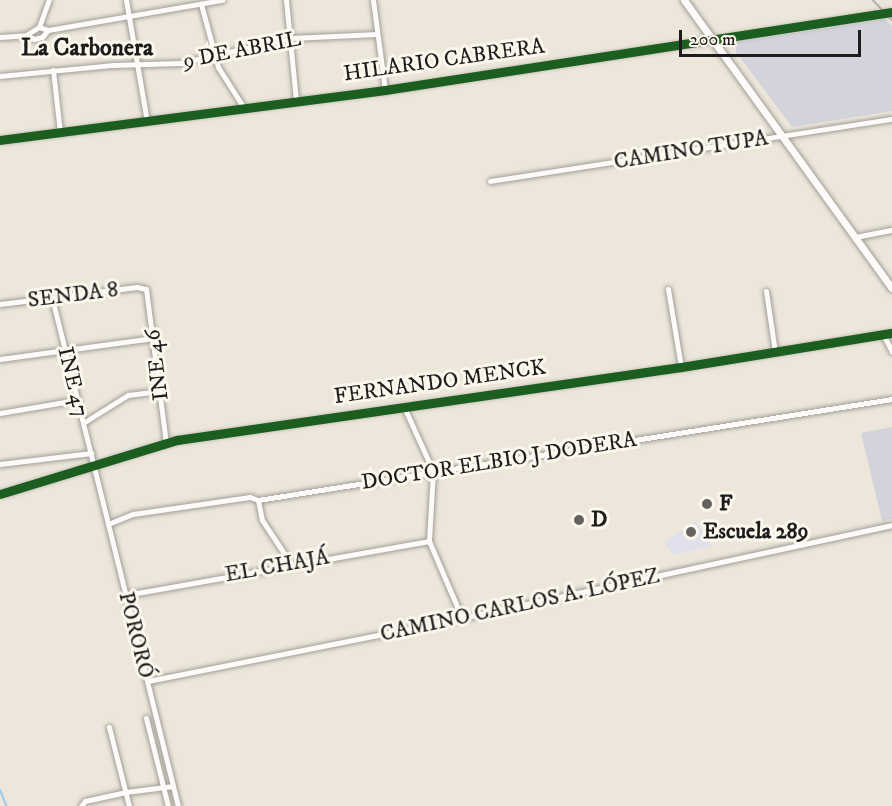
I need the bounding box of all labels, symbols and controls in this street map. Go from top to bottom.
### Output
scale bar [682,18,864,56]
street label: 9 DE ABRIL [181,26,303,74]
text: 200 m [690,29,736,51]
street label: HILARIO CABRERA [342,33,546,87]
district label: La Carbonera [21,35,153,63]
street label: CAMINO TUPA [612,125,770,175]
street label: SENDA 8 [26,276,120,314]
street label: INE 46 [140,328,174,402]
street label: INE 47 [52,344,94,420]
street label: FERNANDO MENCK [332,354,548,410]
street label: DOCTOR ELBIO J DODERA [360,426,638,496]
place label: F [719,491,732,517]
marker: F [700,497,714,511]
place label: D [591,507,607,533]
marker: D [572,513,586,527]
place label: Escuela 289 [703,519,809,545]
marker: Escuela 289 [684,525,698,539]
street label: EL CHAJÁ [223,544,331,588]
street label: CAMINO CARLOS A. LÓPEZ [378,562,662,648]
street label: PORORÓ [113,589,159,681]

